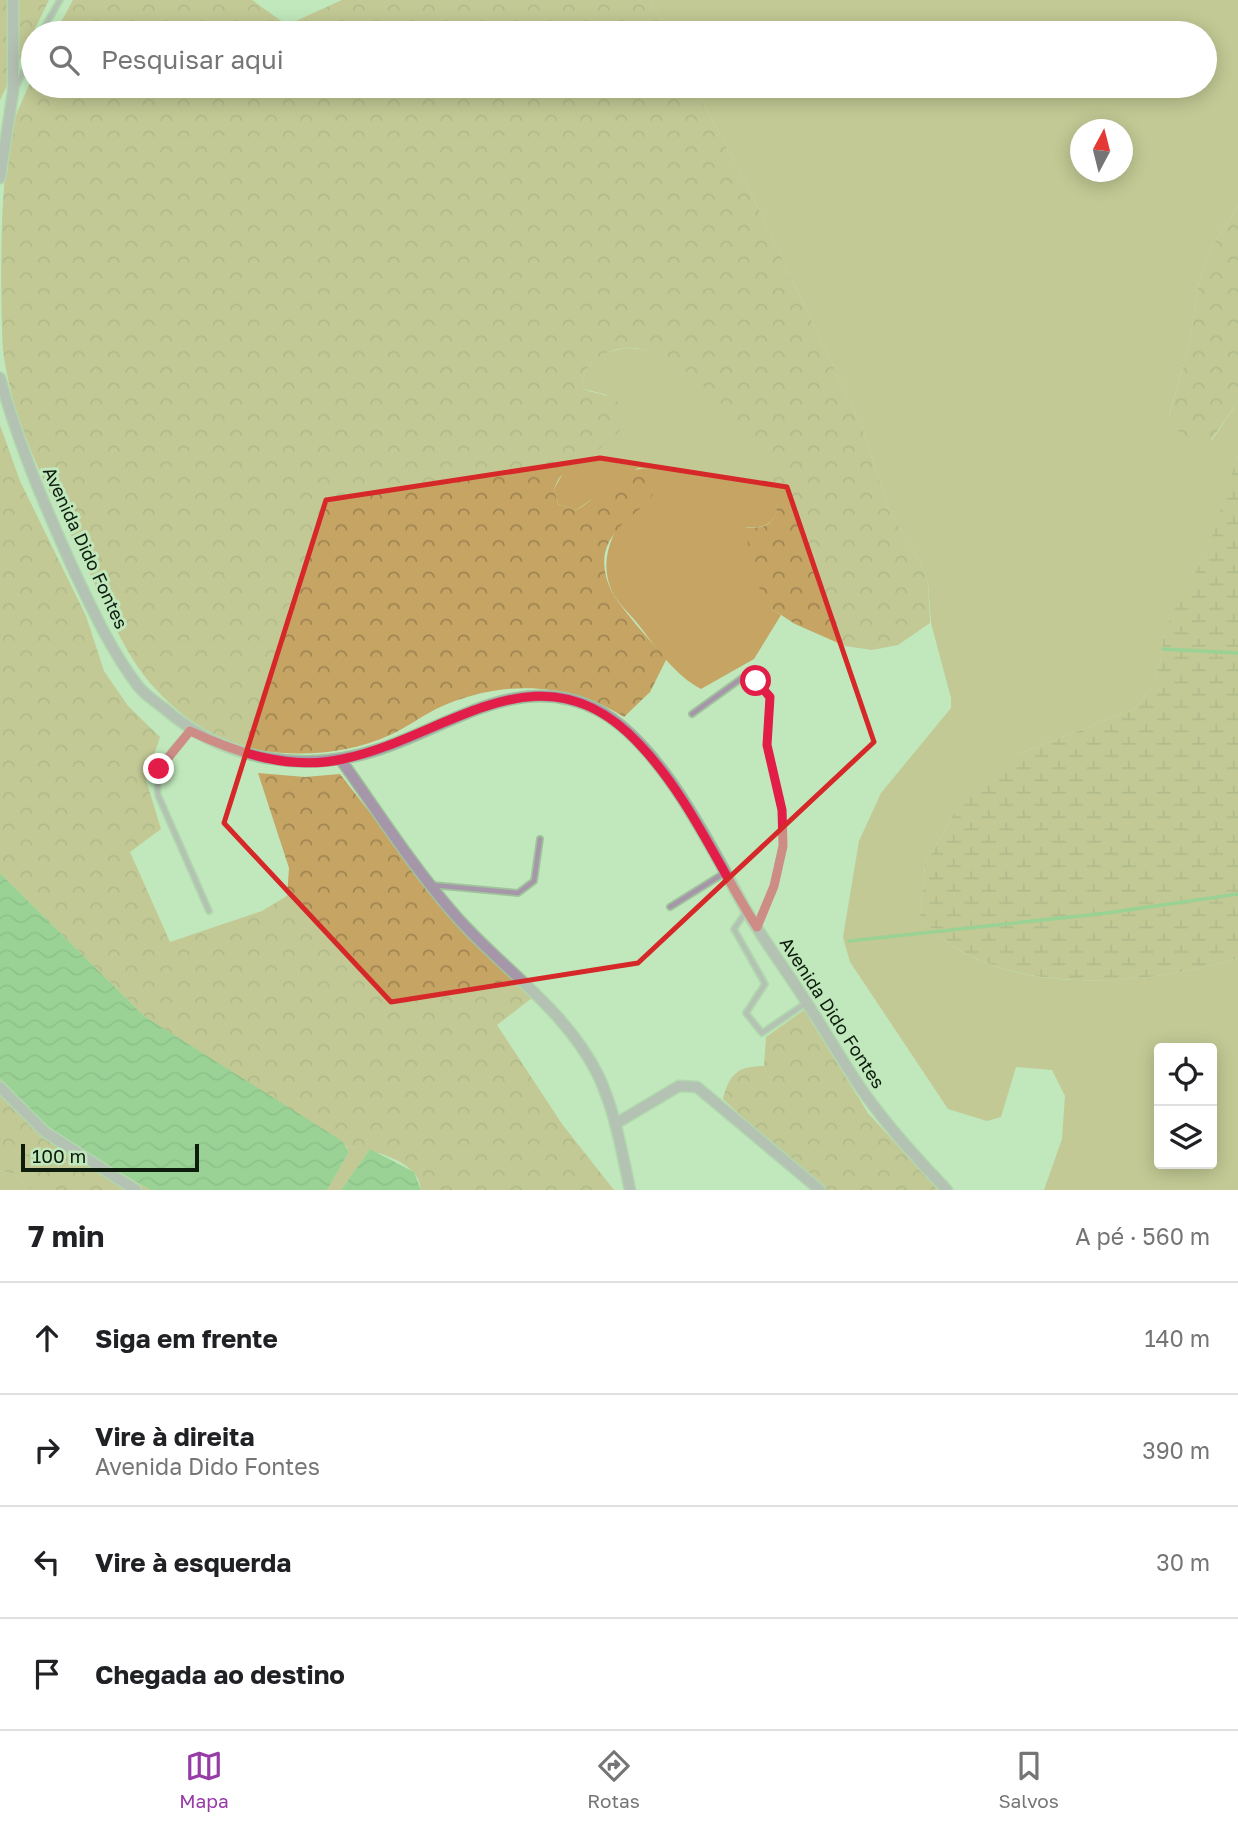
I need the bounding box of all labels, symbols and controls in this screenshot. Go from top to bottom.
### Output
search box [21,21,1217,98]
icon: search [45,41,83,79]
text: Pesquisar aqui [101,44,284,75]
north arrow [1070,119,1133,182]
street label: Avenida Dido Fontes [39,463,133,632]
route start [740,665,771,696]
route end [143,753,174,784]
street label: Avenida Dido Fontes [776,933,890,1092]
map controls [1154,1043,1217,1169]
button: locate [1154,1043,1217,1106]
button: layers [1154,1106,1217,1169]
scale bar [21,1141,200,1173]
text: 100 m [32,1144,86,1167]
text: 7 min [28,1218,104,1254]
text: A pé · 560 m [1075,1222,1210,1250]
icon: ahead [28,1319,66,1357]
text: Siga em frente [95,1323,278,1354]
text: 140 m [1144,1324,1210,1352]
text: Vire à direita [95,1421,255,1452]
icon: right [28,1431,66,1469]
text: 390 m [1142,1436,1210,1464]
text: Avenida Dido Fontes [95,1452,320,1480]
icon: left [28,1543,66,1581]
text: Vire à esquerda [95,1547,291,1578]
text: 30 m [1156,1548,1210,1576]
icon: arrive [28,1655,66,1693]
text: Chegada ao destino [95,1659,345,1690]
tab: Mapa [179,1747,229,1812]
tab: Rotas [587,1747,640,1812]
tab: Salvos [998,1747,1059,1812]

